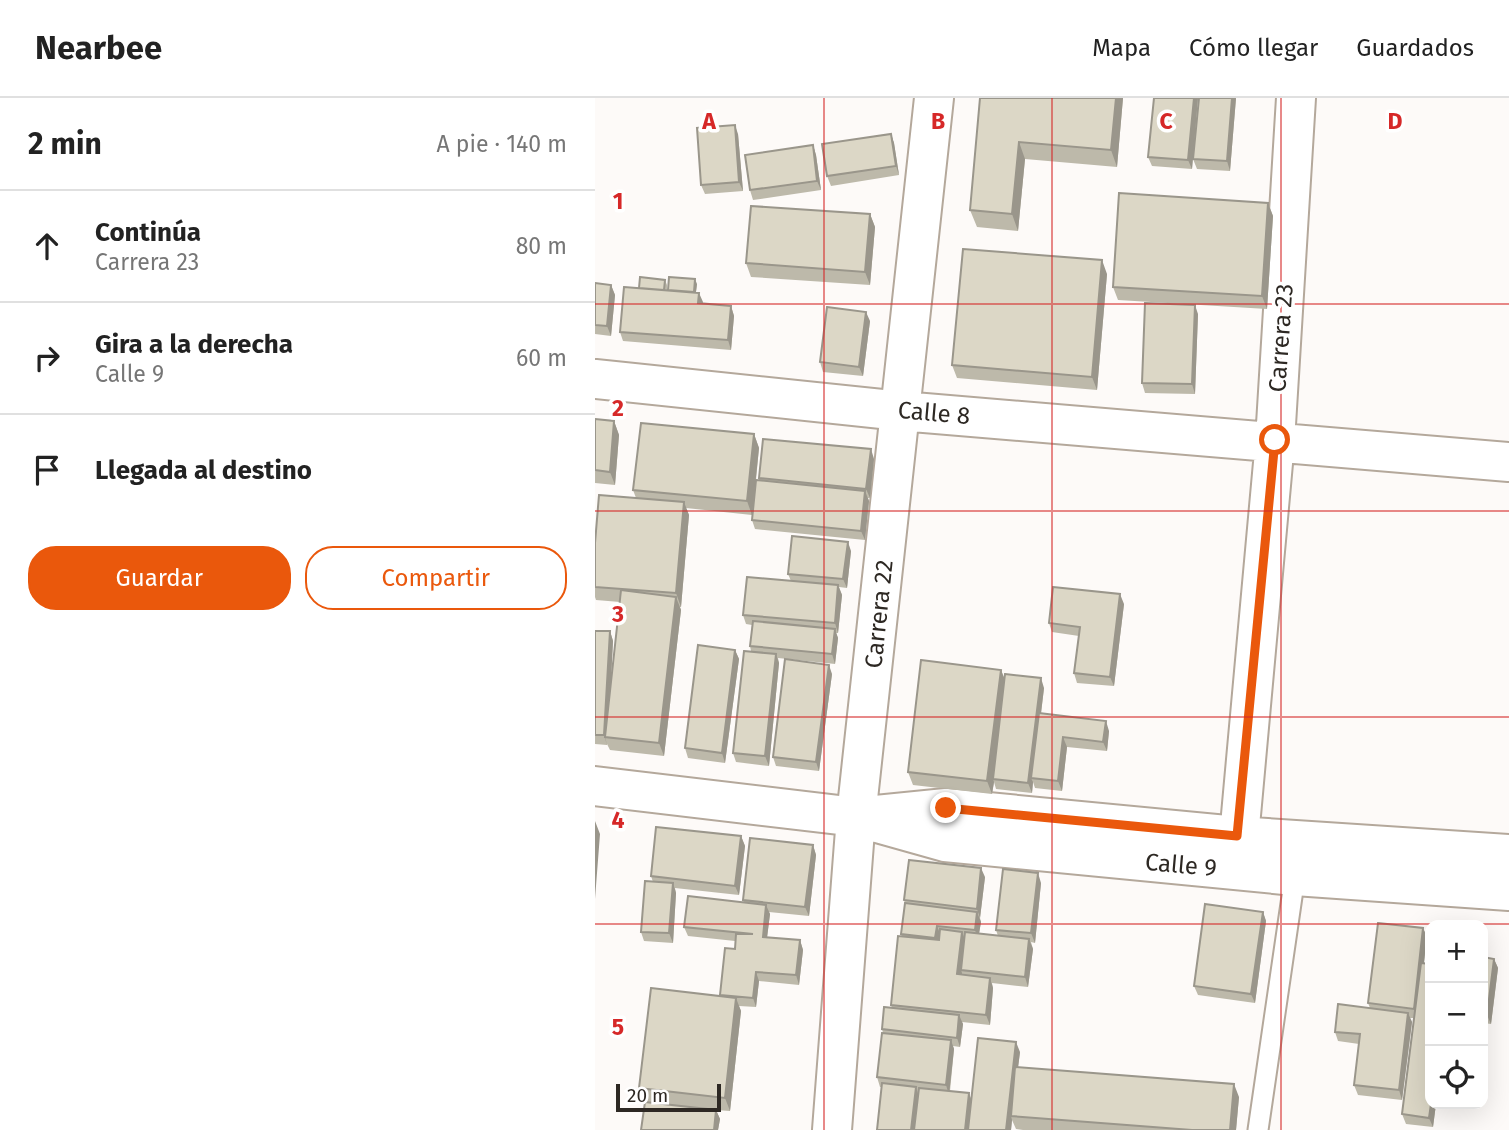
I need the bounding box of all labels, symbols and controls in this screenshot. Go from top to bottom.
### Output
text: Nearbee [35,28,162,68]
text: Mapa [1092,34,1151,62]
text: Cómo llegar [1189,34,1318,62]
text: Guardados [1356,34,1474,62]
text: A [701,107,716,135]
text: B [931,107,945,135]
text: C [1159,107,1173,135]
text: D [1388,107,1403,135]
text: 2 min [28,126,102,162]
text: A pie · 140 m [436,130,567,158]
text: 1 [613,187,623,215]
text: Continúa [95,217,201,248]
icon: ahead [28,227,66,265]
text: 80 m [516,232,567,260]
text: Carrera 23 [95,248,199,276]
street label: Carrera 23 [1263,283,1299,393]
text: Gira a la derecha [95,329,293,360]
icon: right [28,339,66,377]
text: 60 m [516,344,567,372]
text: Calle 9 [95,360,164,388]
text: 2 [612,394,624,422]
street label: Calle 8 [897,396,971,430]
route start [1259,424,1290,455]
icon: arrive [28,451,66,489]
text: Llegada al destino [95,455,312,486]
button: Guardar [28,546,291,610]
button: Compartir [305,546,567,610]
street label: Carrera 22 [859,558,899,670]
text: 3 [611,600,624,628]
route end [930,792,961,823]
text: 4 [612,806,625,834]
street label: Calle 9 [1144,848,1218,882]
map controls [1425,920,1488,1109]
button: + [1425,920,1488,983]
button: − [1425,983,1488,1046]
text: 5 [612,1013,624,1041]
button: locate [1425,1046,1488,1109]
scale bar [616,1081,721,1113]
text: 20 m [627,1084,668,1107]

